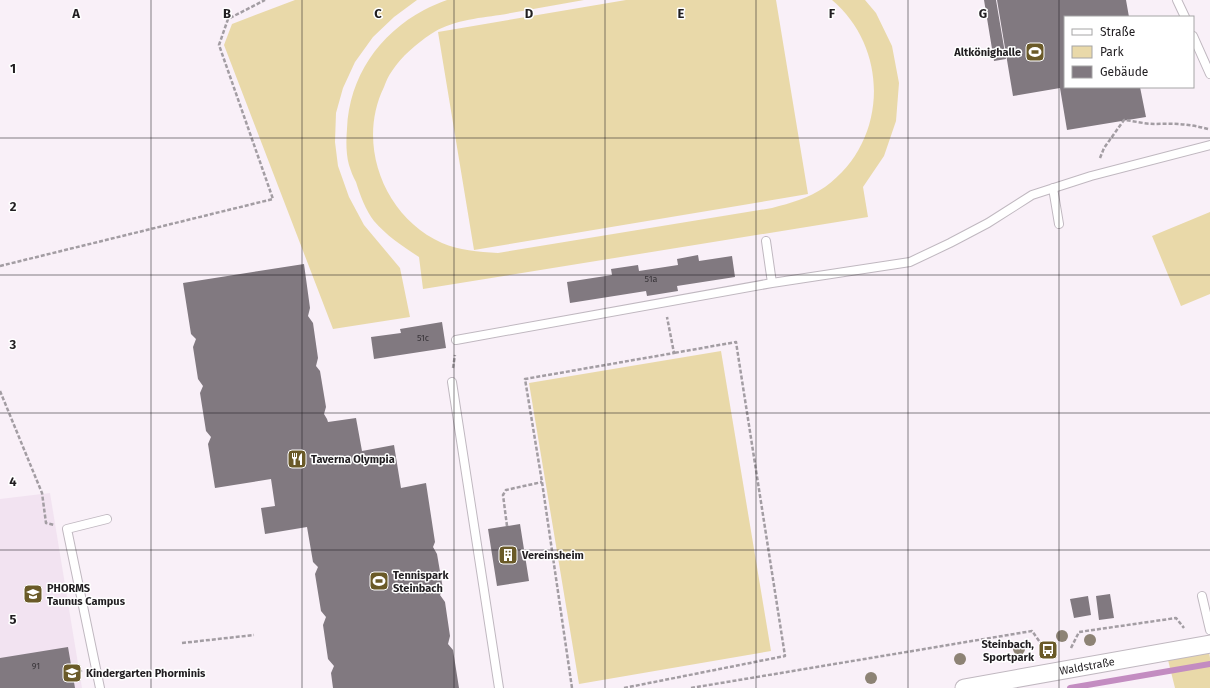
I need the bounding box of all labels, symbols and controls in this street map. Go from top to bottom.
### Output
text: A [71,6,80,21]
text: B [223,6,231,21]
text: C [374,6,382,21]
text: D [525,6,534,21]
text: E [678,6,685,21]
text: F [829,6,836,21]
text: G [979,6,987,21]
legend [1064,16,1194,88]
text: Straße [1100,25,1135,39]
sports icon: Altkönighalle [1024,41,1046,63]
text: Park [1100,45,1124,59]
place label: Altkönighalle [953,46,1021,59]
text: 1 [10,61,16,76]
text: Gebäude [1100,65,1148,79]
text: 2 [10,199,17,214]
house number: 51a [645,274,658,284]
house number: 51c [417,333,430,343]
text: 3 [9,337,17,352]
restaurant icon: Taverna Olympia [286,448,308,470]
place label: Taverna Olympia [311,453,395,466]
text: 4 [9,474,17,489]
building icon: Vereinsheim [497,544,519,566]
place label: Vereinsheim [521,549,584,562]
place label: Tennispark Steinbach [393,569,449,595]
sports icon: Tennispark Steinbach [368,570,390,592]
place label: PHORMS Taunus Campus [47,582,126,608]
school or university icon: PHORMS Taunus Campus [22,583,44,605]
text: 5 [10,612,17,627]
place label: Steinbach, Sportpark [981,638,1035,664]
bus stop icon: Steinbach, Sportpark [1037,639,1059,661]
street label: Waldstraße [1058,655,1116,677]
house number: 91 [32,661,40,671]
school or university icon: Kindergarten Phorminis [61,662,83,684]
place label: Kindergarten Phorminis [86,667,206,680]

